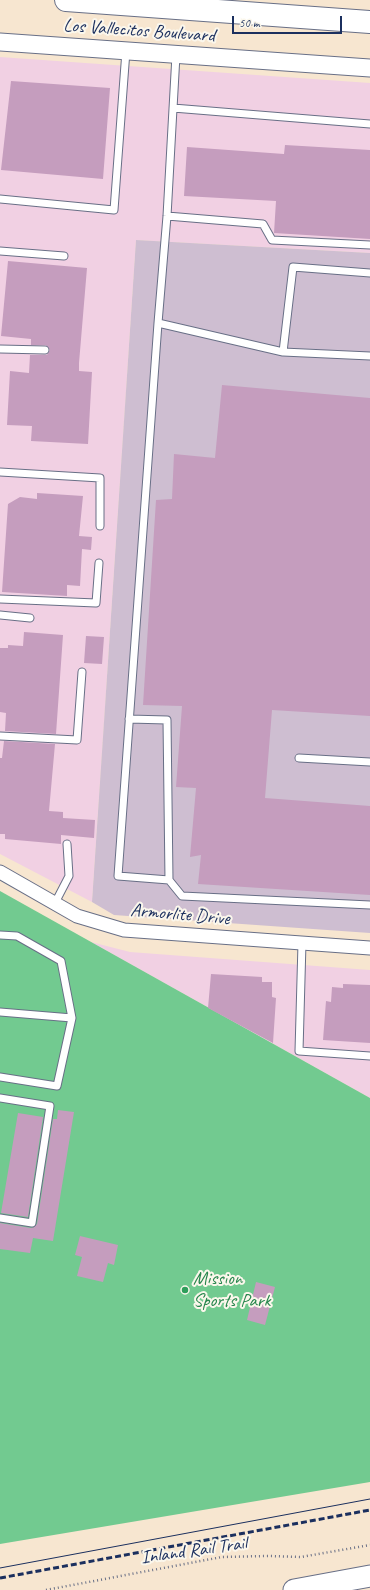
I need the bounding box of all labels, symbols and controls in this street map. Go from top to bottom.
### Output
scale bar [234,8,344,34]
street label: Los Vallecitos Boulevard [63,14,215,48]
text: 50 m [239,15,259,31]
street label: Armorlite Drive [130,899,230,931]
place label: Mission Sports Park [193,1268,270,1312]
marker: Mission Sports Park [180,1285,190,1295]
street label: Inland Rail Trail [140,1532,248,1570]

